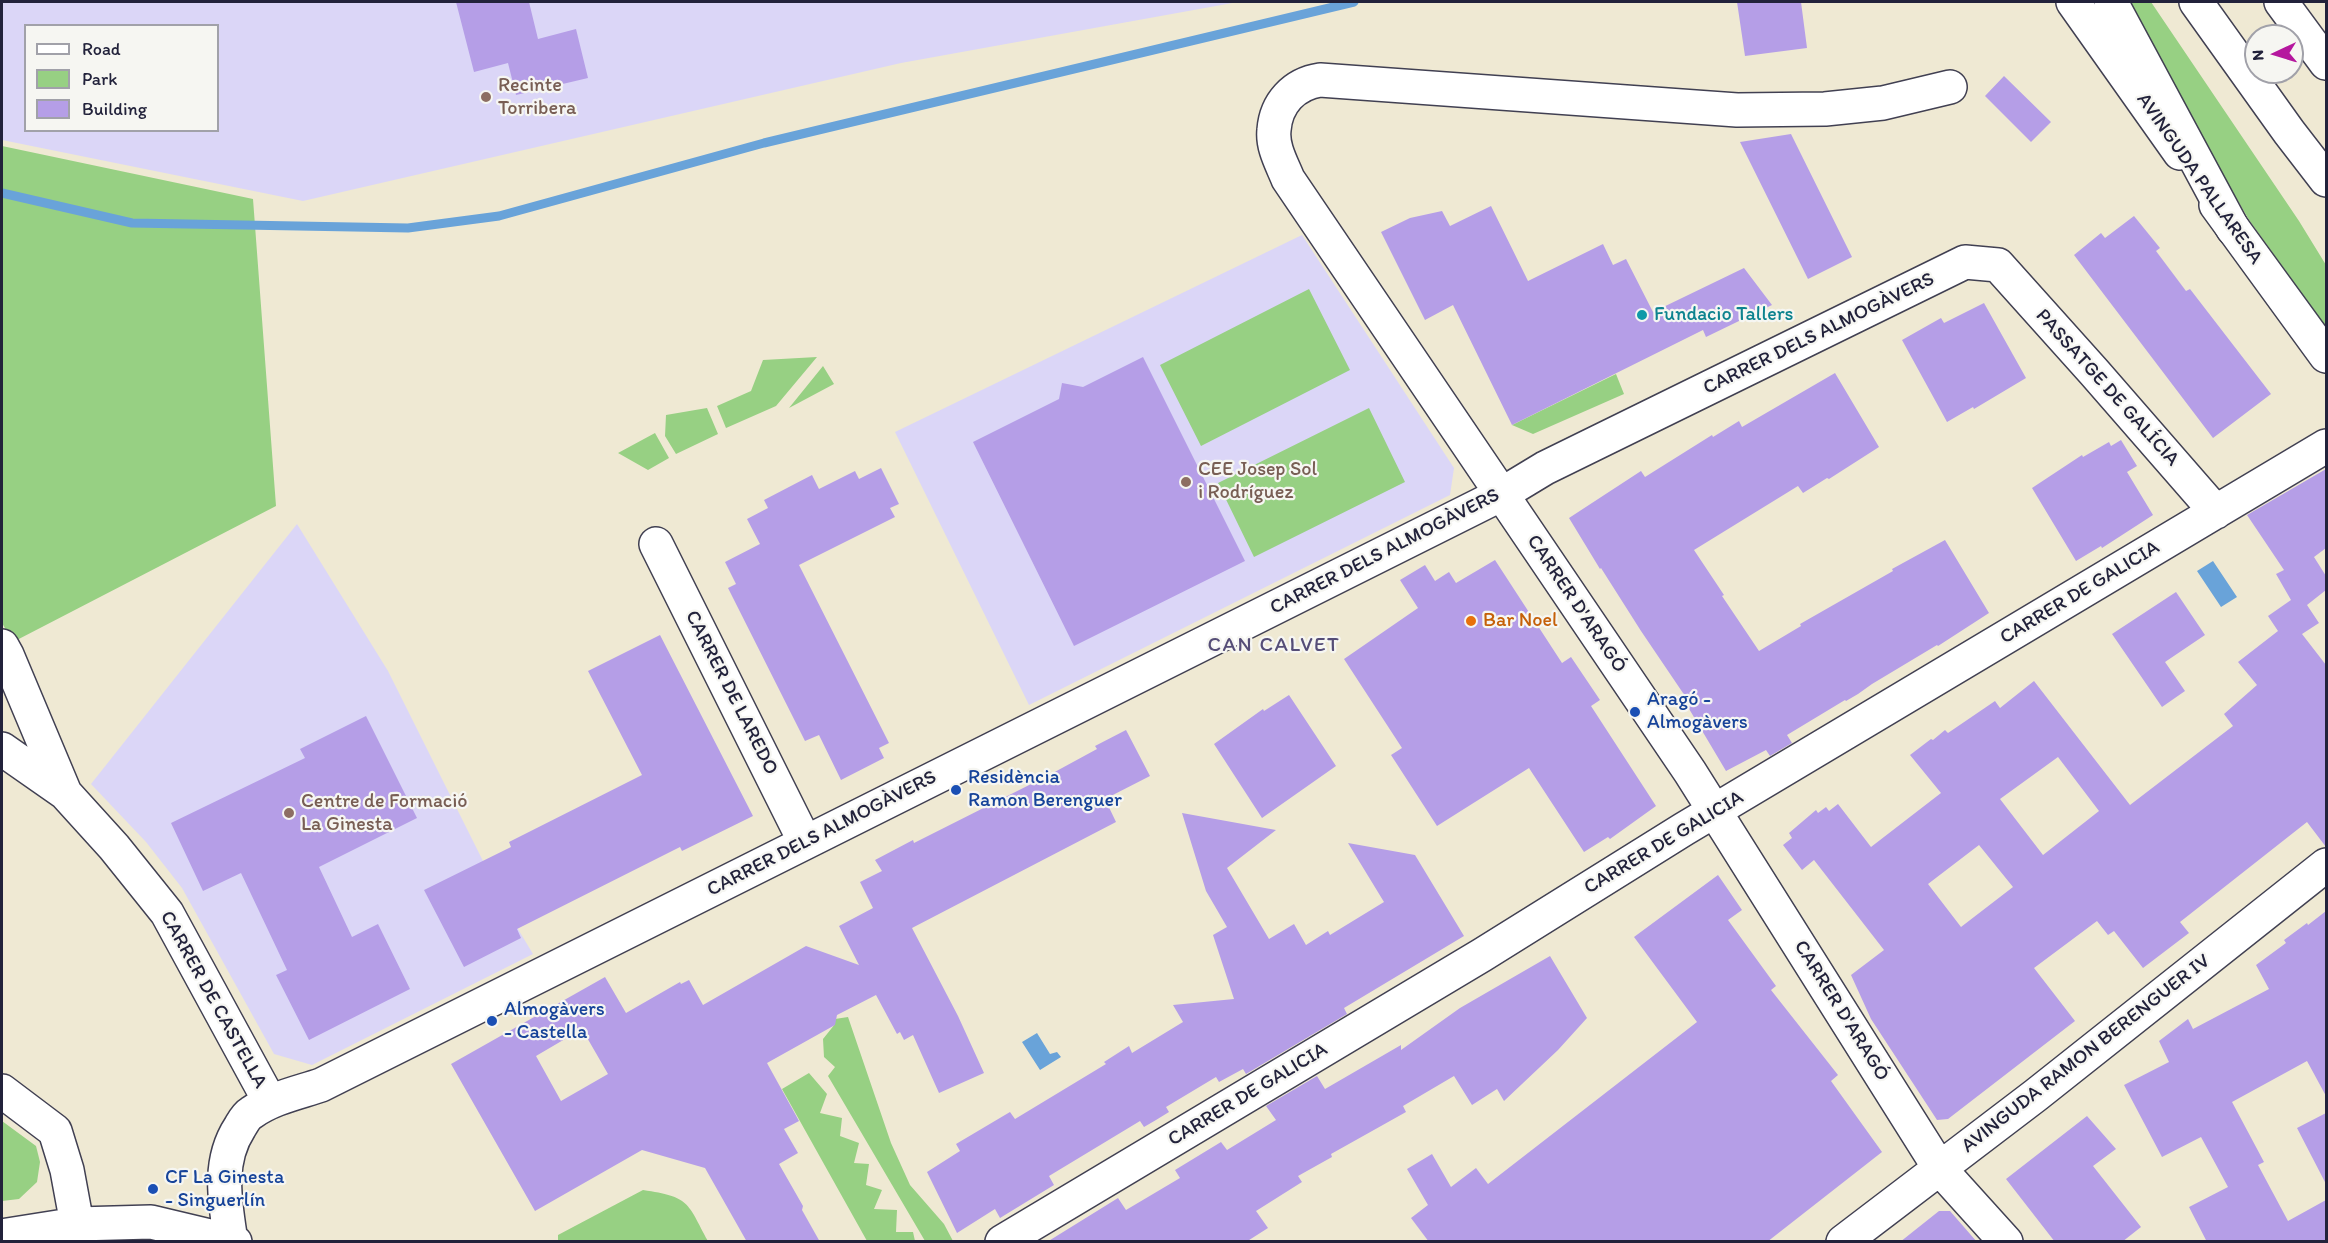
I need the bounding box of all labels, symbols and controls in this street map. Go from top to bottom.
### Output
legend [24,24,219,132]
north arrow [2244,24,2304,84]
text: Road [82,38,121,60]
text: N [2248,49,2267,61]
text: Park [82,68,117,90]
place label: Recinte Torribera [498,74,577,121]
street label: AVINGUDA PALLARESA [2131,89,2267,269]
marker: Recinte Torribera [479,90,493,104]
text: Building [82,98,147,120]
street label: CARRER DELS ALMOGÀVERS [1700,268,1938,400]
place label: Fundacio Tallers [1654,303,1793,327]
street label: PASSATGE DE GALÍCIA [2030,304,2184,472]
marker: Fundacio Tallers [1635,308,1649,322]
place label: CEE Josep Sol i Rodríguez [1198,458,1317,505]
marker: CEE Josep Sol i Rodríguez [1179,475,1193,489]
street label: CARRER DELS ALMOGÀVERS [1266,484,1504,620]
street label: CARRER D'ARAGÓ [1521,530,1631,678]
street label: CARRER DE GALICIA [1996,536,2164,650]
street label: CARRER DE LAREDO [679,607,783,779]
place label: Bar Noel [1483,609,1558,633]
marker: Bar Noel [1464,614,1478,628]
district label: CAN CALVET [1207,633,1341,659]
place label: Aragó - Almogàvers [1647,688,1748,735]
marker: Aragó - Almogàvers [1628,705,1642,719]
street label: CARRER DELS ALMOGÀVERS [703,766,941,902]
place label: Residència Ramon Berenguer [968,766,1122,813]
marker: Residència Ramon Berenguer [949,783,963,797]
street label: CARRER DE GALICIA [1580,786,1748,900]
place label: Centre de Formació La Ginesta [301,790,468,837]
marker: Centre de Formació La Ginesta [282,806,296,820]
street label: CARRER DE CASTELLA [154,907,272,1093]
street label: CARRER D'ARAGÓ [1788,936,1894,1086]
street label: AVINGUDA RAMON BERENGUER IV [1957,950,2215,1158]
place label: Almogàvers - Castella [504,998,605,1045]
marker: Almogàvers - Castella [485,1014,499,1028]
street label: CARRER DE GALICIA [1164,1038,1332,1152]
place label: CF La Ginesta - Singuerlín [165,1166,284,1213]
marker: CF La Ginesta - Singuerlín [146,1182,160,1196]

